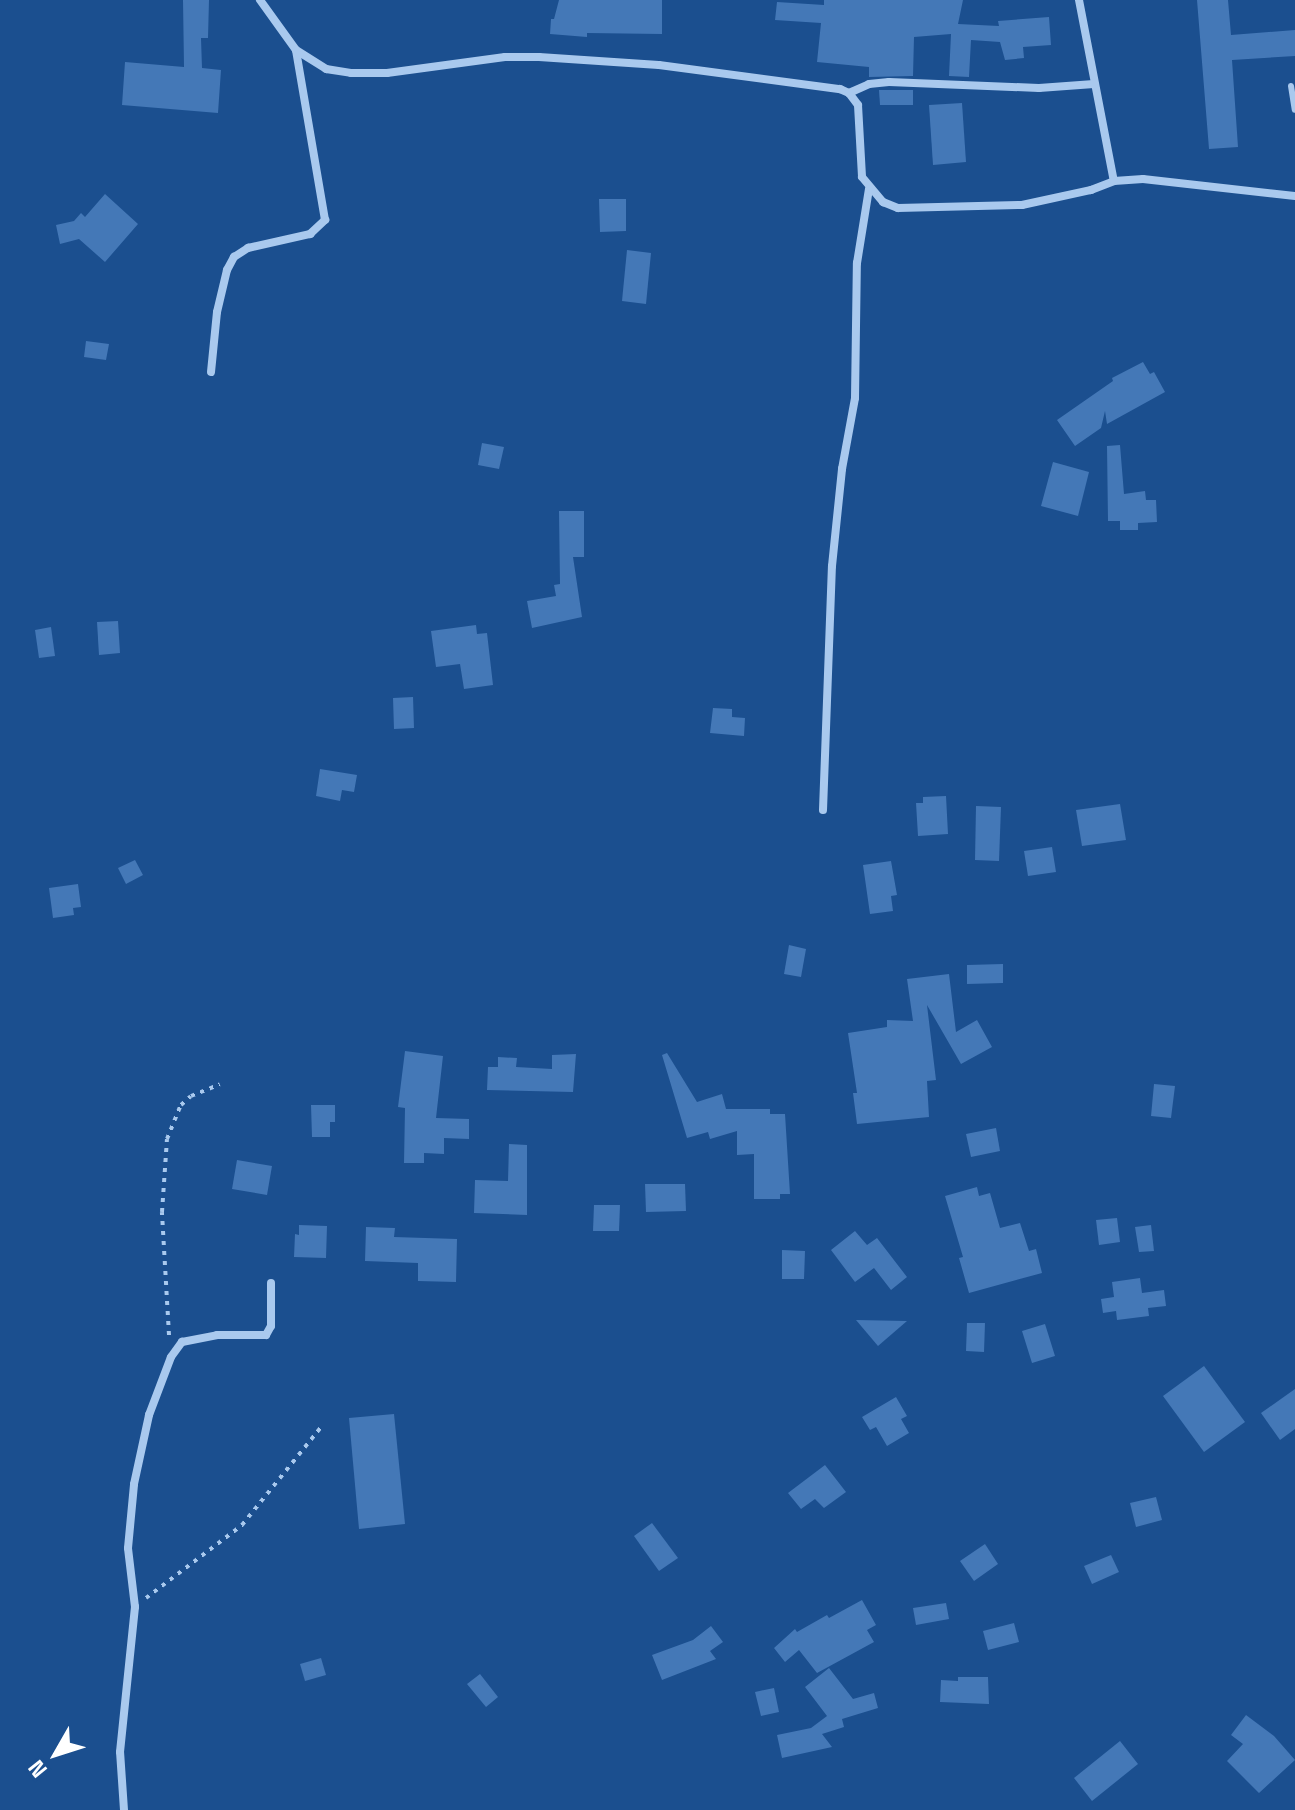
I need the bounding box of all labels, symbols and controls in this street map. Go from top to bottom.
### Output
north arrow [16,1714,96,1794]
text: N [22,1755,53,1784]

